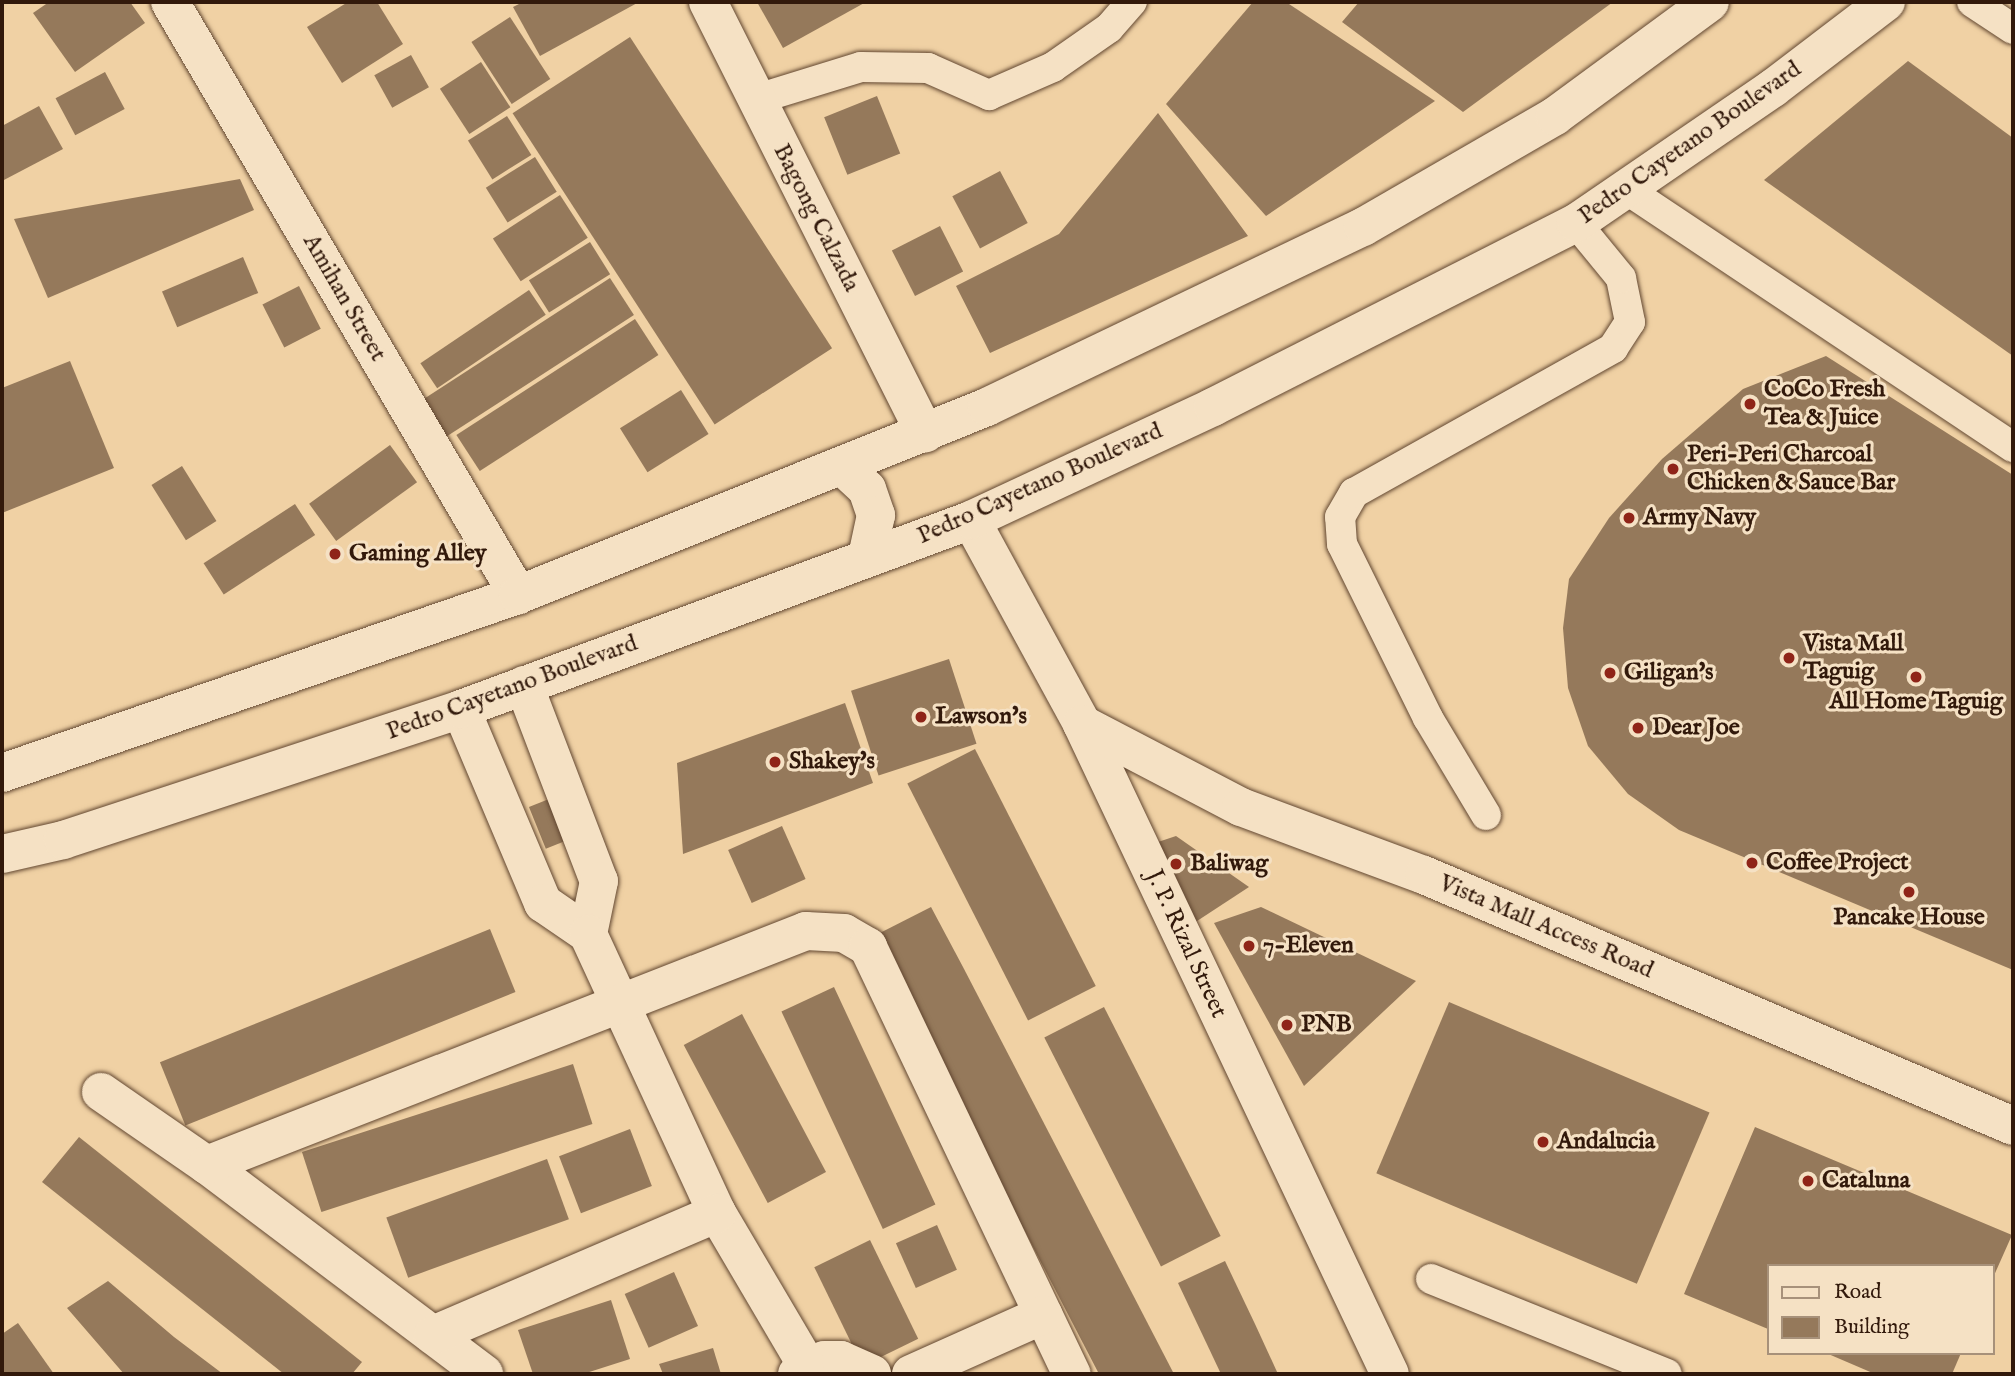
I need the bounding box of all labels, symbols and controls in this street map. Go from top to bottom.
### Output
street label: Pedro Cayetano Boulevard [1573,55,1807,231]
street label: Bagong Calzada [766,139,866,297]
street label: Amihan Street [296,229,392,367]
place label: CoCo Fresh Tea & Juice [1764,376,1885,432]
marker: CoCo Fresh Tea & Juice [1742,396,1758,412]
street label: Pedro Cayetano Boulevard [913,417,1167,551]
place label: Peri-Peri Charcoal Chicken & Sauce Bar [1687,441,1895,497]
marker: Peri-Peri Charcoal Chicken & Sauce Bar [1665,461,1681,477]
place label: Army Navy [1643,504,1756,532]
marker: Army Navy [1621,510,1637,526]
place label: Gaming Alley [349,540,487,568]
marker: Gaming Alley [327,546,343,562]
street label: Pedro Cayetano Boulevard [383,629,641,747]
place label: Vista Mall Taguig [1803,630,1903,686]
marker: Vista Mall Taguig [1781,650,1797,666]
place label: Giligan's [1624,659,1714,687]
marker: Giligan's [1602,665,1618,681]
marker: All Home Taguig [1908,669,1924,685]
place label: All Home Taguig [1829,688,2003,716]
place label: Lawson's [935,703,1027,731]
marker: Lawson's [913,709,929,725]
place label: Dear Joe [1652,714,1740,742]
marker: Dear Joe [1630,720,1646,736]
place label: Shakey's [789,748,875,776]
marker: Shakey's [767,754,783,770]
place label: Coffee Project [1766,849,1908,877]
place label: Baliwag [1190,850,1268,878]
marker: Coffee Project [1744,855,1760,871]
marker: Baliwag [1168,856,1184,872]
street label: J. P. Rizal Street [1139,865,1233,1023]
street label: Vista Mall Access Road [1435,869,1657,985]
marker: Pancake House [1901,884,1917,900]
place label: Pancake House [1833,904,1985,932]
place label: 7-Eleven [1263,932,1354,960]
marker: 7-Eleven [1241,938,1257,954]
place label: PNB [1301,1011,1352,1039]
marker: PNB [1279,1017,1295,1033]
place label: Andalucia [1557,1128,1655,1156]
marker: Andalucia [1535,1134,1551,1150]
place label: Cataluna [1822,1167,1910,1195]
marker: Cataluna [1800,1173,1816,1189]
legend [1766,1264,1994,1355]
text: Road [1834,1279,1881,1306]
text: Building [1834,1314,1909,1341]

